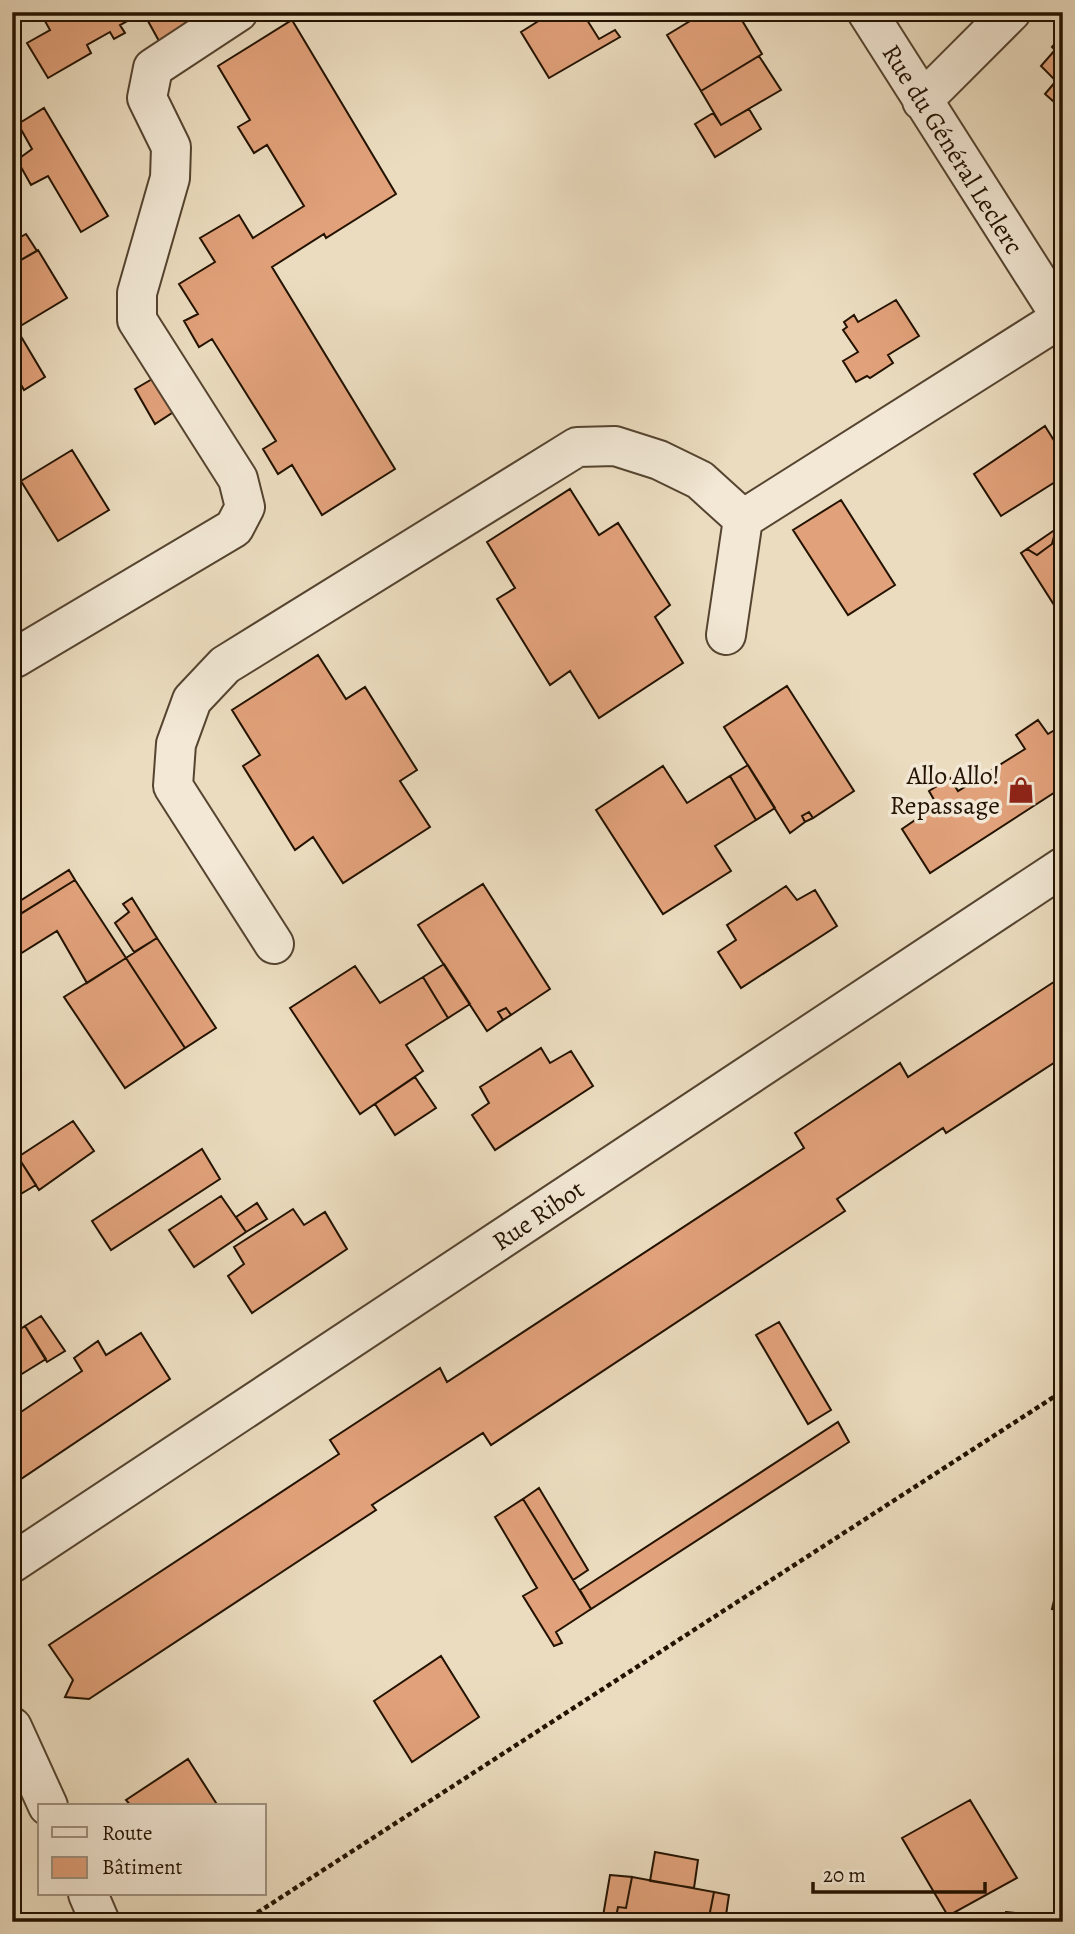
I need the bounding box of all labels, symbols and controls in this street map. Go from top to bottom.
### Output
street label: Rue du Général Leclerc [874,38,1031,261]
place label: Allo Allo! Repassage [890,758,1000,823]
shop icon: Allo Allo! Repassage [1006,775,1036,805]
street label: Rue Ribot [486,1172,591,1259]
legend [38,1804,266,1896]
text: Route [102,1819,152,1847]
scale bar [813,1850,984,1894]
text: Bâtiment [102,1853,183,1881]
text: 20 m [823,1861,866,1889]

